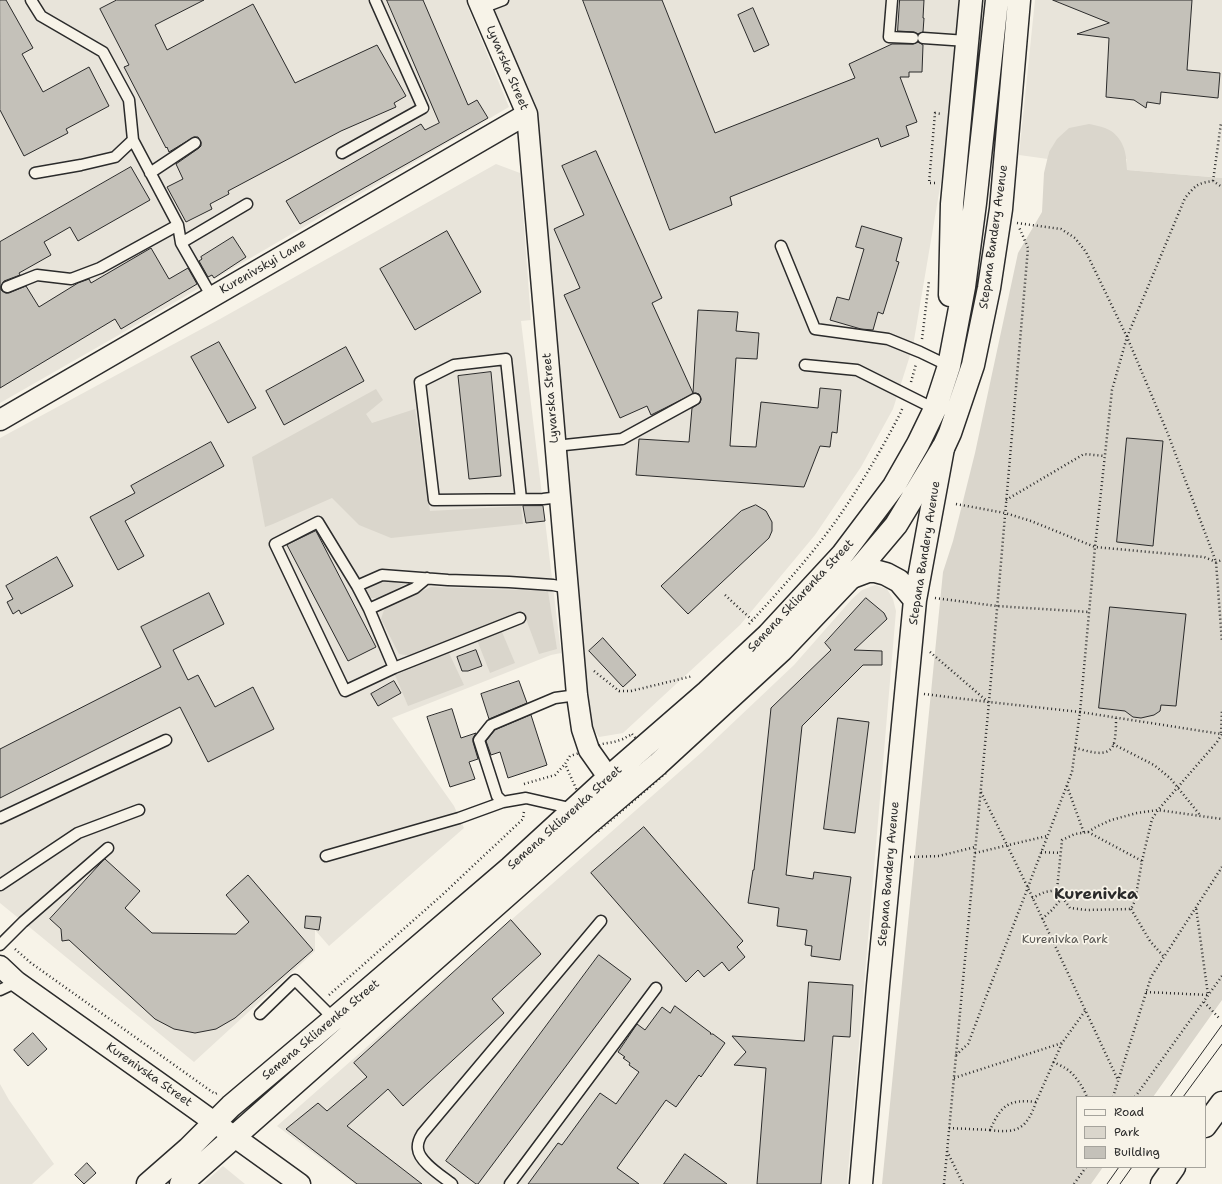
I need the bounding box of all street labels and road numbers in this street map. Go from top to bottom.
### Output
street label: Lyvarska Street [483,23,531,113]
street label: Stepana Bandery Avenue [977,164,1011,310]
street label: Kurenivskyi Lane [217,236,309,298]
street label: Lyvarska Street [540,352,562,444]
street label: Stepana Bandery Avenue [906,480,944,626]
street label: Semena Skliarenka Street [745,537,857,655]
street label: Semena Skliarenka Street [505,763,625,873]
street label: Stepana Bandery Avenue [875,801,903,947]
street label: Semena Skliarenka Street [259,977,383,1083]
street label: Kurenivska Street [103,1040,195,1110]

